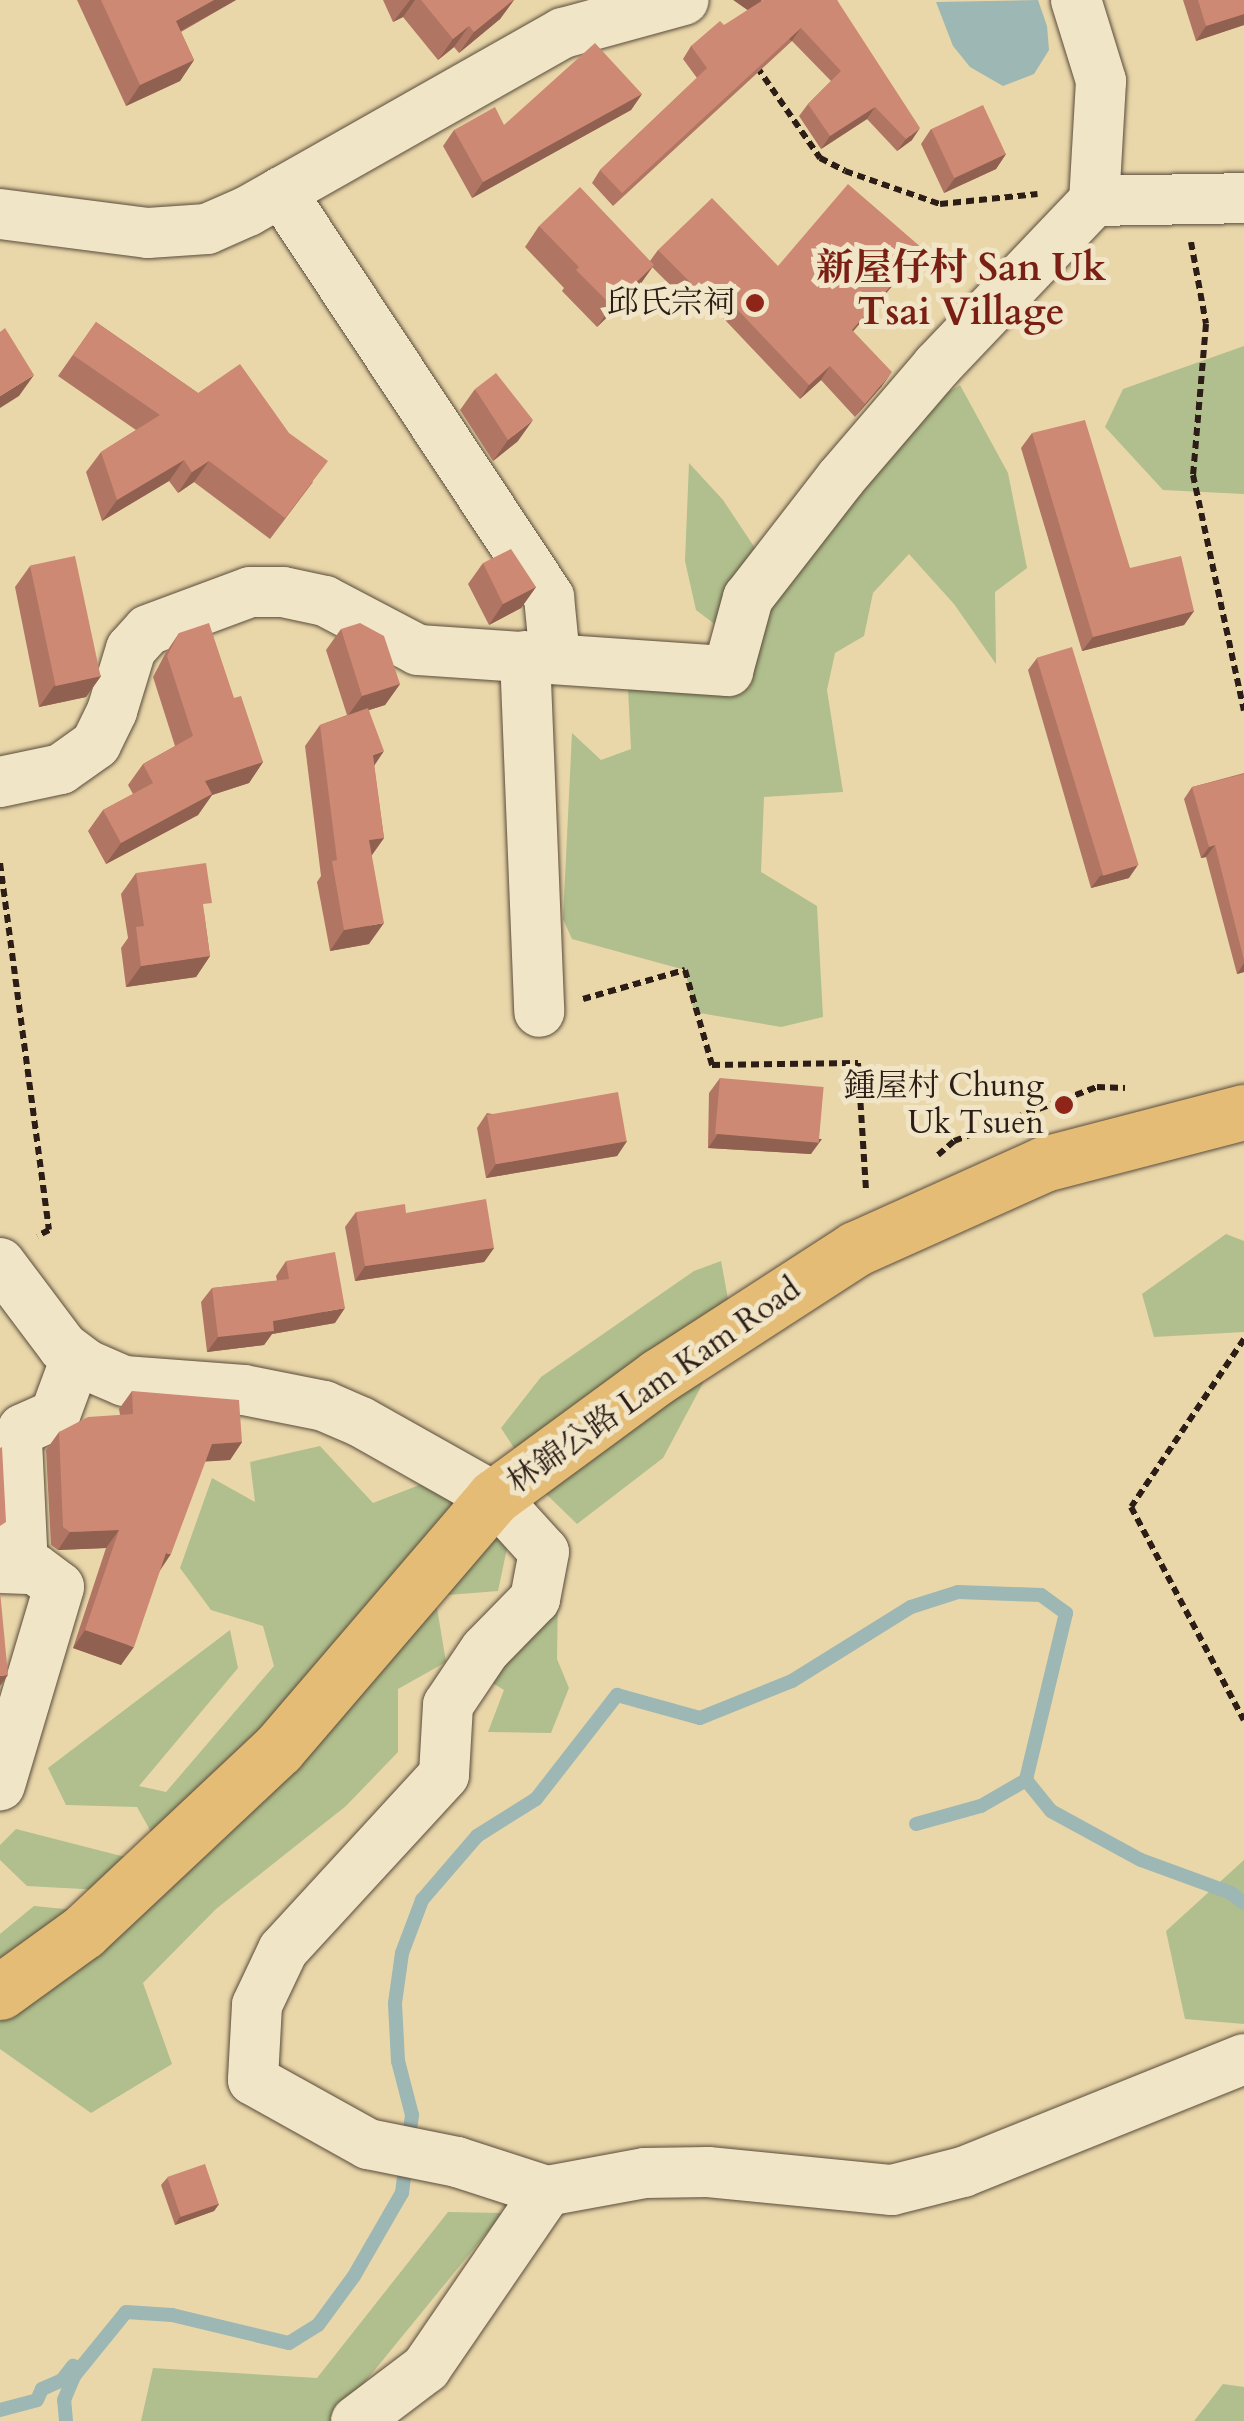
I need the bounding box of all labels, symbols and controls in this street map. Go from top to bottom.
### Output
district label: 新屋仔村 San Uk Tsai Village [816,246,1106,336]
place label: 邱氏宗祠 [607,284,735,322]
marker: 邱氏宗祠 [744,292,766,314]
place label: 鍾屋村 Chung Uk Tsuen [844,1068,1044,1143]
marker: 鍾屋村 Chung Uk Tsuen [1053,1094,1075,1116]
street label: 林錦公路 Lam Kam Road [500,1270,808,1502]

